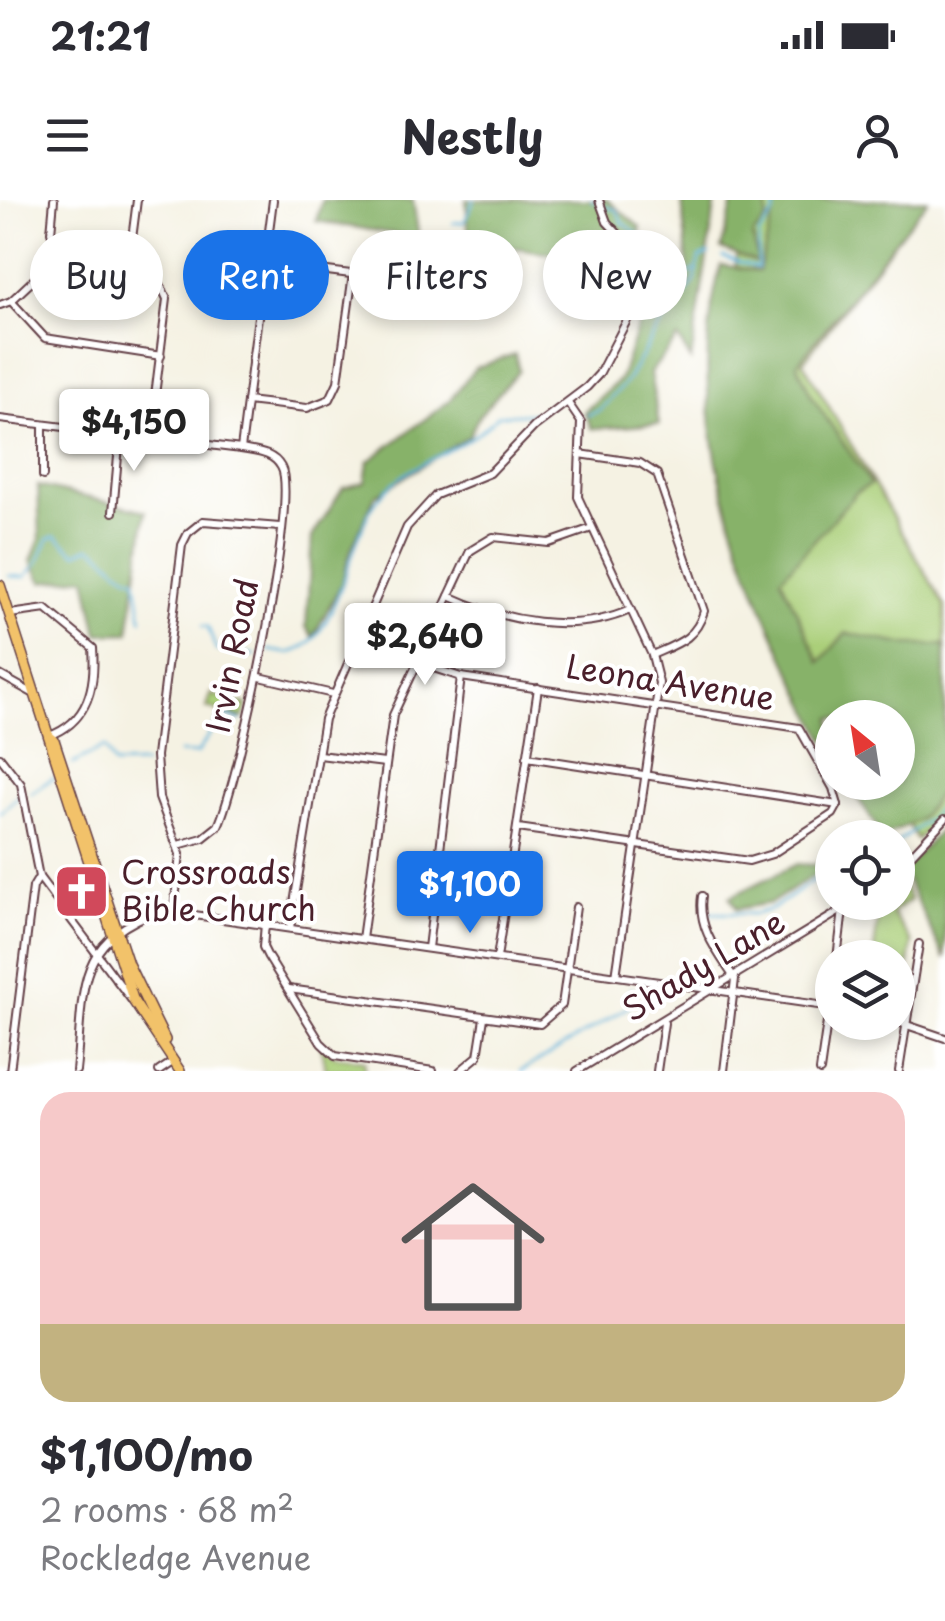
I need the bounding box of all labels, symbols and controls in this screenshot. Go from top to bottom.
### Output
text: 21:21 [50,7,151,64]
text: Nestly [402,101,543,169]
icon: menu [40,108,95,163]
icon: person [850,108,905,163]
chip: Buy [30,230,163,320]
chip: Rent [183,230,329,320]
chip: Filters [349,230,523,320]
chip: New [543,230,687,320]
pin: $4,150 [53,389,215,474]
text: $4,150 [81,397,187,445]
street label: Irvin Road [193,574,270,737]
pin: $2,640 [344,603,506,688]
text: $2,640 [366,611,484,659]
street label: Leona Avenue [563,641,778,721]
north arrow [815,700,915,800]
map controls [815,700,915,1040]
button: locate [815,820,915,920]
place label: Crossroads Bible Church [121,847,316,932]
pin: $1,100 [389,851,551,936]
text: $1,100 [419,859,521,907]
church icon: Crossroads Bible Church [52,861,112,921]
street label: Shady Lane [612,897,794,1032]
button: layers [815,940,915,1040]
icon: home [383,1157,563,1337]
text: $1,100/mo [40,1422,253,1485]
text: 2 rooms · 68 m² [40,1485,294,1533]
text: Rockledge Avenue [40,1533,311,1581]

